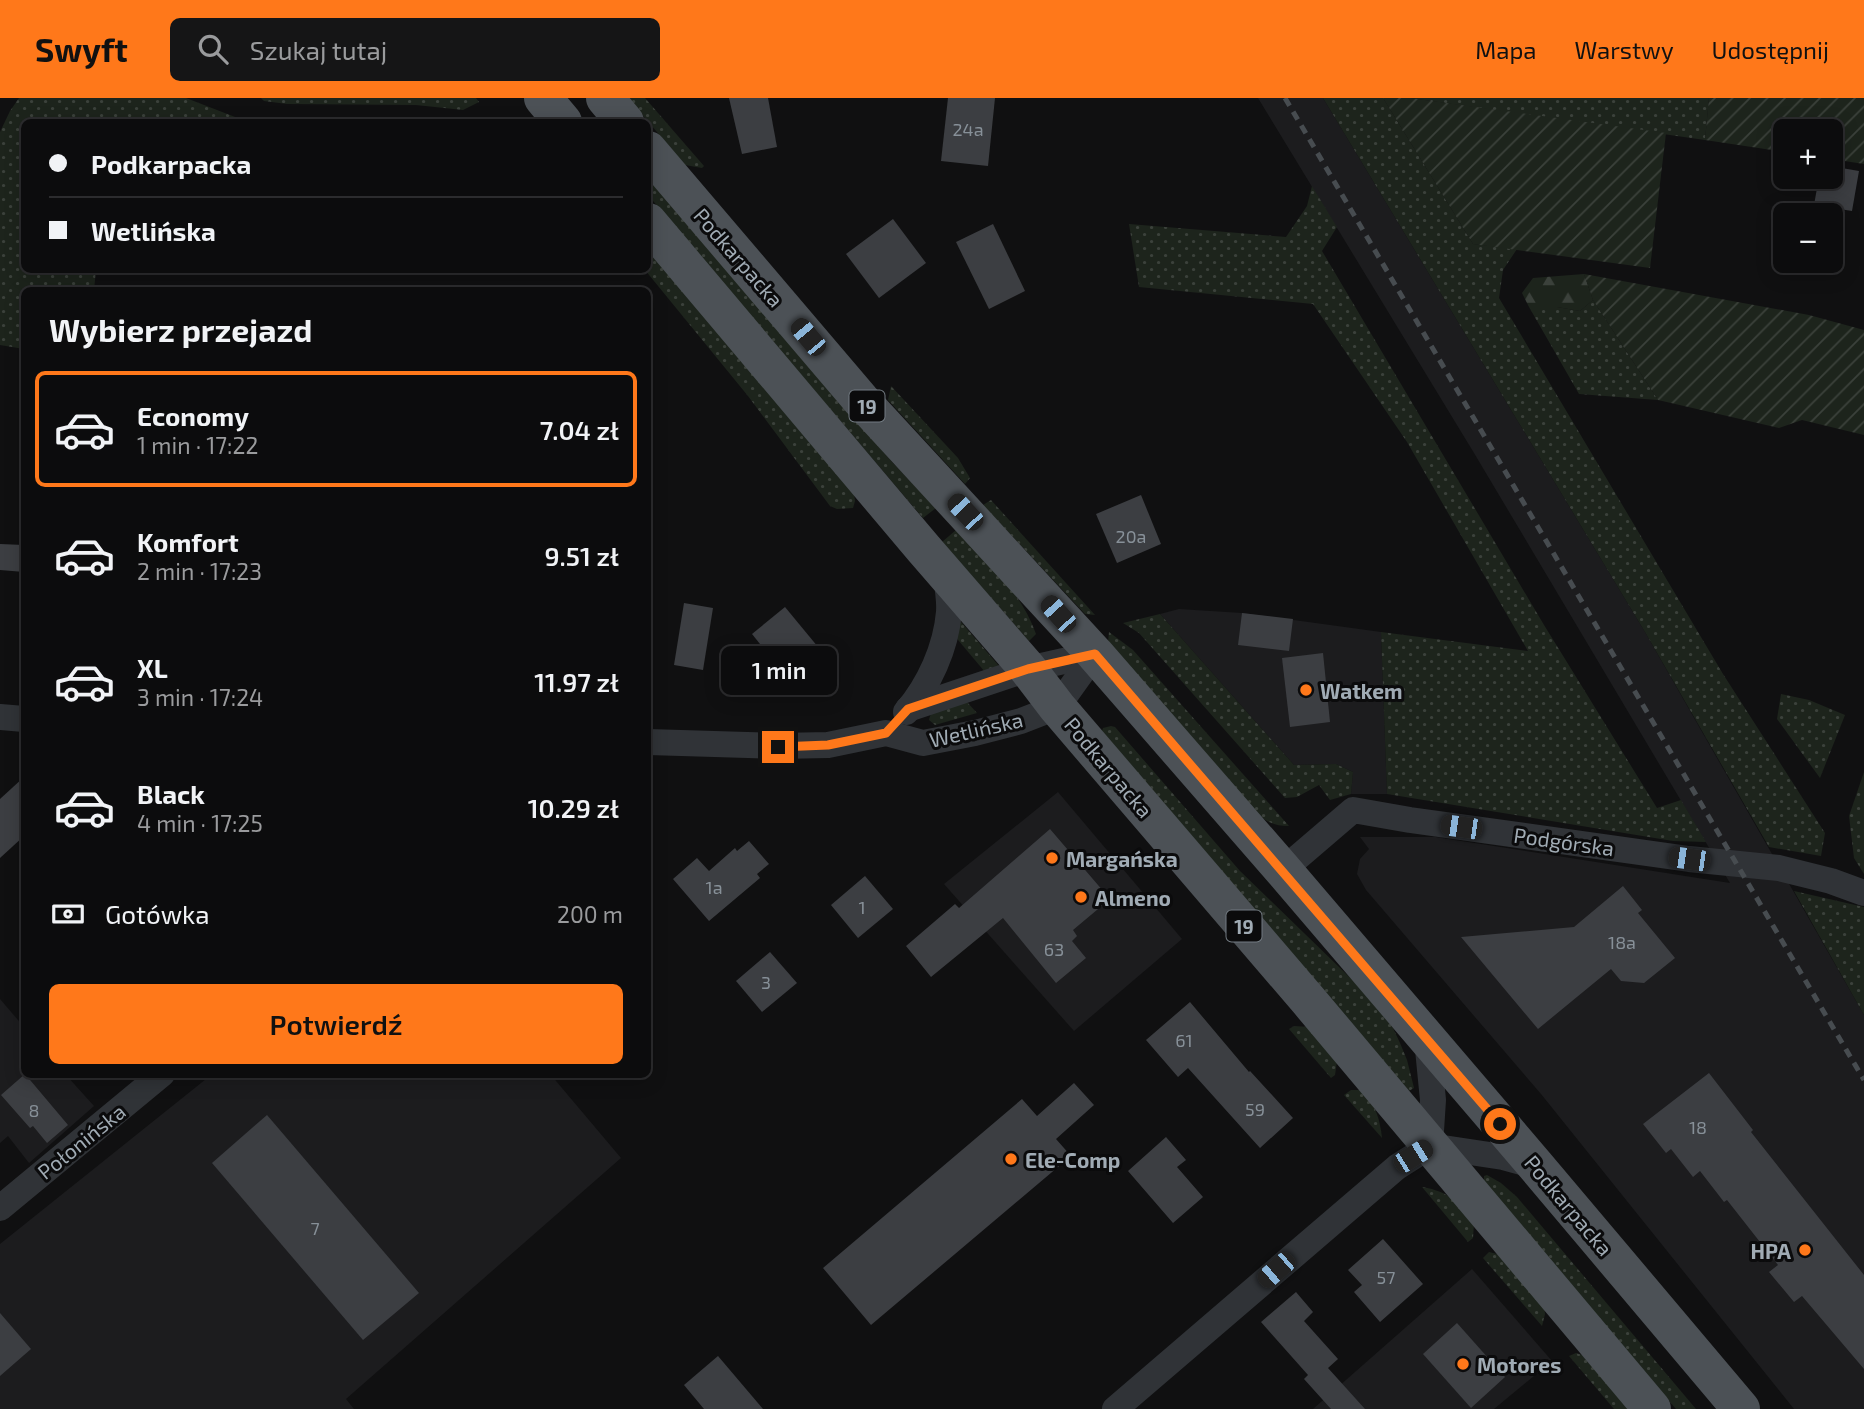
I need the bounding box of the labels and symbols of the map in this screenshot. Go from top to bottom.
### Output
house number: 24a [952,118,984,140]
street label: Podkarpacka [689,202,789,312]
car [787,314,830,360]
road number: 19 [850,390,884,422]
car [943,489,988,535]
house number: 20a [1116,525,1146,547]
car [1037,591,1080,637]
callout: 1 min [720,646,836,694]
place label: Watkem [1320,678,1403,703]
marker: Watkem [1298,682,1314,698]
street label: Wetlińska [927,706,1025,752]
street label: Podkarpacka [1060,712,1158,822]
route end [762,731,794,763]
car [1439,814,1484,840]
street label: Podgórska [1512,822,1616,860]
place label: Margańska [1066,846,1178,871]
car [1667,846,1712,872]
marker: Margańska [1044,850,1060,866]
house number: 1a [705,876,723,898]
place label: Almeno [1095,885,1171,910]
marker: Almeno [1073,889,1089,905]
house number: 1 [858,896,866,918]
road number: 19 [1226,911,1262,942]
house number: 18a [1608,931,1636,953]
house number: 63 [1044,938,1064,960]
house number: 3 [761,971,771,993]
house number: 61 [1175,1029,1193,1051]
street label: Połonińska [32,1098,130,1184]
house number: 59 [1245,1098,1265,1120]
house number: 8 [29,1099,39,1121]
route start [1484,1108,1516,1140]
house number: 18 [1689,1116,1707,1138]
car [1390,1136,1437,1176]
place label: Ele-Comp [1025,1147,1120,1172]
street label: Podkarpacka [1520,1150,1618,1260]
marker: Ele-Comp [1003,1151,1019,1167]
house number: 7 [310,1217,320,1239]
place label: HPA [1750,1238,1791,1263]
marker: HPA [1797,1242,1813,1258]
car [1254,1248,1299,1292]
house number: 57 [1377,1266,1395,1288]
place label: Motores [1477,1352,1561,1377]
marker: Motores [1455,1356,1471,1372]

